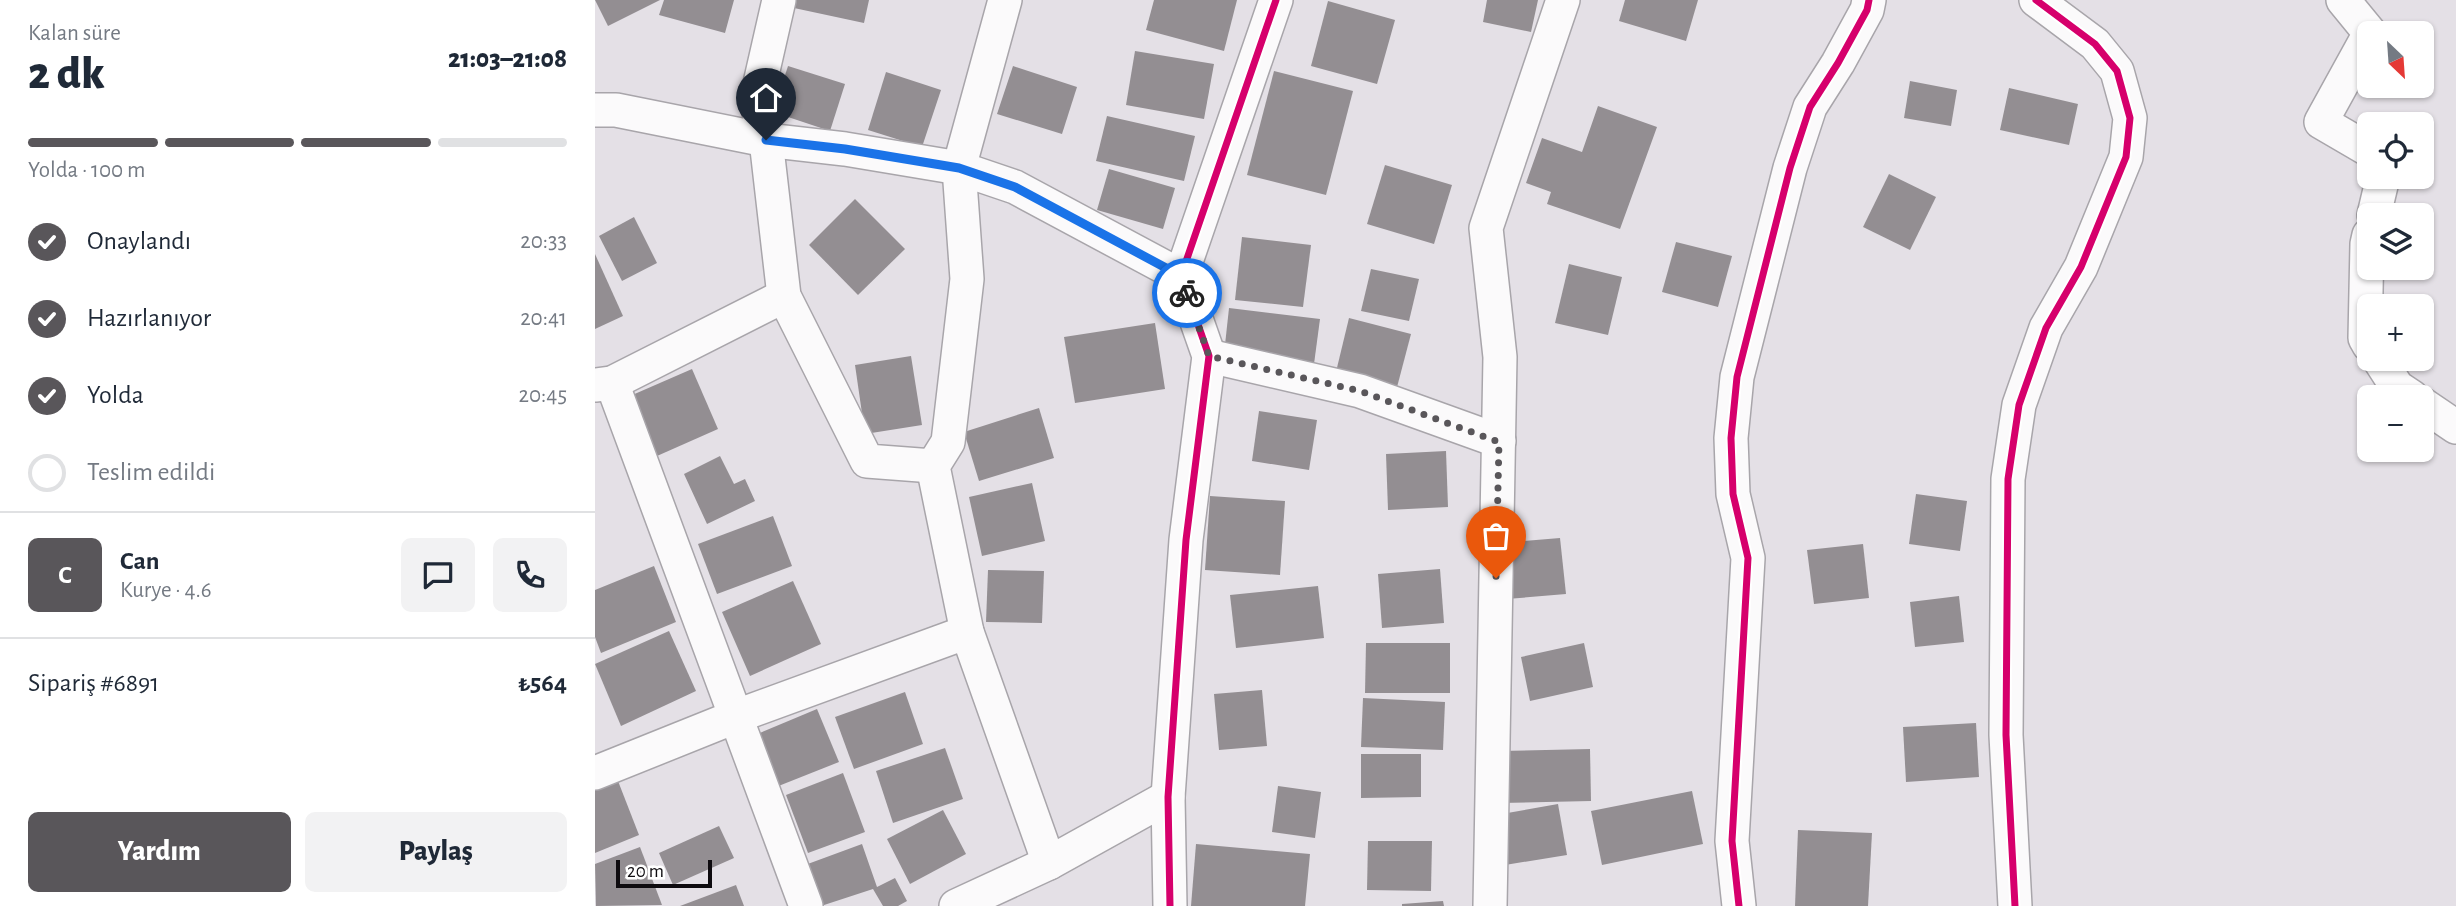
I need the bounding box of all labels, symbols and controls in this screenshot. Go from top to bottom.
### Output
north arrow [2357,21,2434,98]
map controls [2357,21,2434,462]
text: Kalan süre [28,22,121,45]
text: 21:03–21:08 [448,46,567,72]
text: 2 dk [28,51,105,97]
pin [736,68,796,140]
icon: home [747,79,785,117]
button: locate [2357,112,2434,189]
text: Yolda · 100 m [28,159,145,182]
button: layers [2357,203,2434,280]
icon: check [28,223,66,261]
text: Onaylandı [87,228,191,254]
text: 20:33 [520,230,567,253]
courier [1152,258,1222,328]
icon: bike [1168,274,1206,312]
button: + [2357,294,2434,371]
icon: check [28,300,66,338]
text: Hazırlanıyor [87,305,211,331]
text: 20:41 [520,307,567,330]
icon: check [28,377,66,415]
text: Yolda [87,382,144,408]
text: 20:45 [518,384,567,407]
button: − [2357,385,2434,462]
text: Teslim edildi [87,459,215,485]
pin [1466,506,1526,578]
icon: bag [1477,517,1515,555]
button: chat [401,538,475,612]
button: phone [493,538,567,612]
text: Can [120,548,160,574]
text: C [58,562,72,588]
text: Kurye · 4.6 [120,579,212,602]
text: Sipariş #6891 [28,670,159,696]
text: ₺564 [518,670,567,696]
button: Yardım [28,812,291,892]
button: Paylaş [305,812,567,892]
scale bar [616,857,712,889]
text: 20 m [627,862,664,881]

